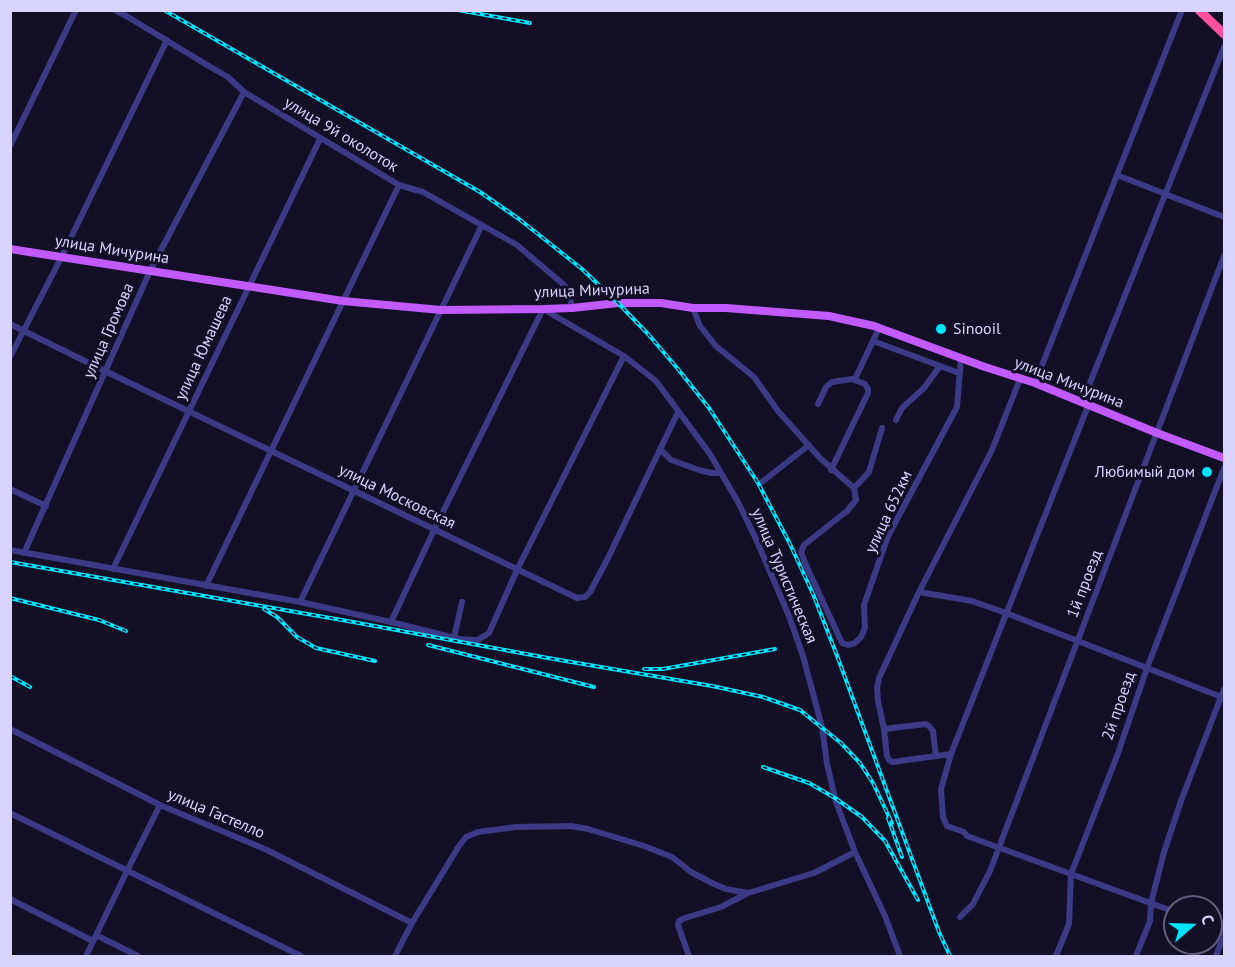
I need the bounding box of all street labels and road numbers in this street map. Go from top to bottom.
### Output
street label: улица 9й околоток [280,93,402,177]
street label: улица Мичурина [53,231,171,269]
street label: улица Мичурина [534,279,650,303]
street label: улица Громова [79,280,139,382]
street label: улица Юмашева [171,293,237,403]
street label: улица Мичурина [1012,353,1126,413]
street label: улица Московская [335,460,459,534]
street label: улица 652км [861,468,917,556]
street label: улица Туристическая [747,506,821,646]
street label: 1й проезд [1063,547,1107,621]
street label: 2й проезд [1098,669,1140,743]
street label: улица Гастелло [164,785,268,843]

